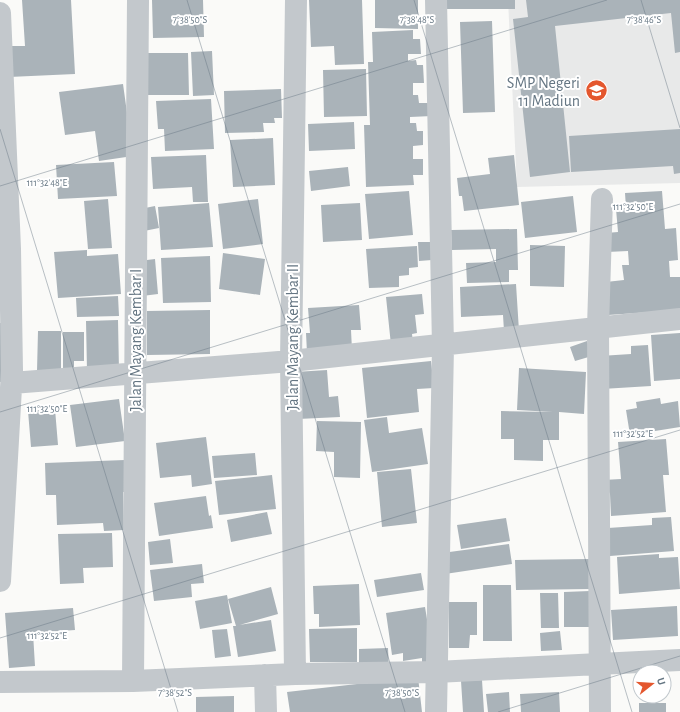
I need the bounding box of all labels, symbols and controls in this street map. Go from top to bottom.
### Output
text: 7°38'50"S [173,15,208,25]
text: 7°38'48"S [400,15,435,25]
text: 7°38'46"S [627,15,662,25]
place label: SMP Negeri 11 Madiun [507,75,580,109]
school or university icon: SMP Negeri 11 Madiun [583,78,609,104]
text: 111°32'48"E [27,178,68,188]
text: 111°32'50"E [613,202,654,212]
street label: Jalan Mayang Kembar II [285,264,302,410]
street label: Jalan Mayang Kembar I [128,269,145,411]
text: 111°32'50"E [27,404,68,414]
text: 111°32'52"E [613,429,653,439]
text: 111°32'52"E [27,631,67,641]
north arrow [632,664,672,704]
text: U [655,676,667,686]
text: 7°38'52"S [158,688,192,698]
text: 7°38'50"S [385,688,420,698]

